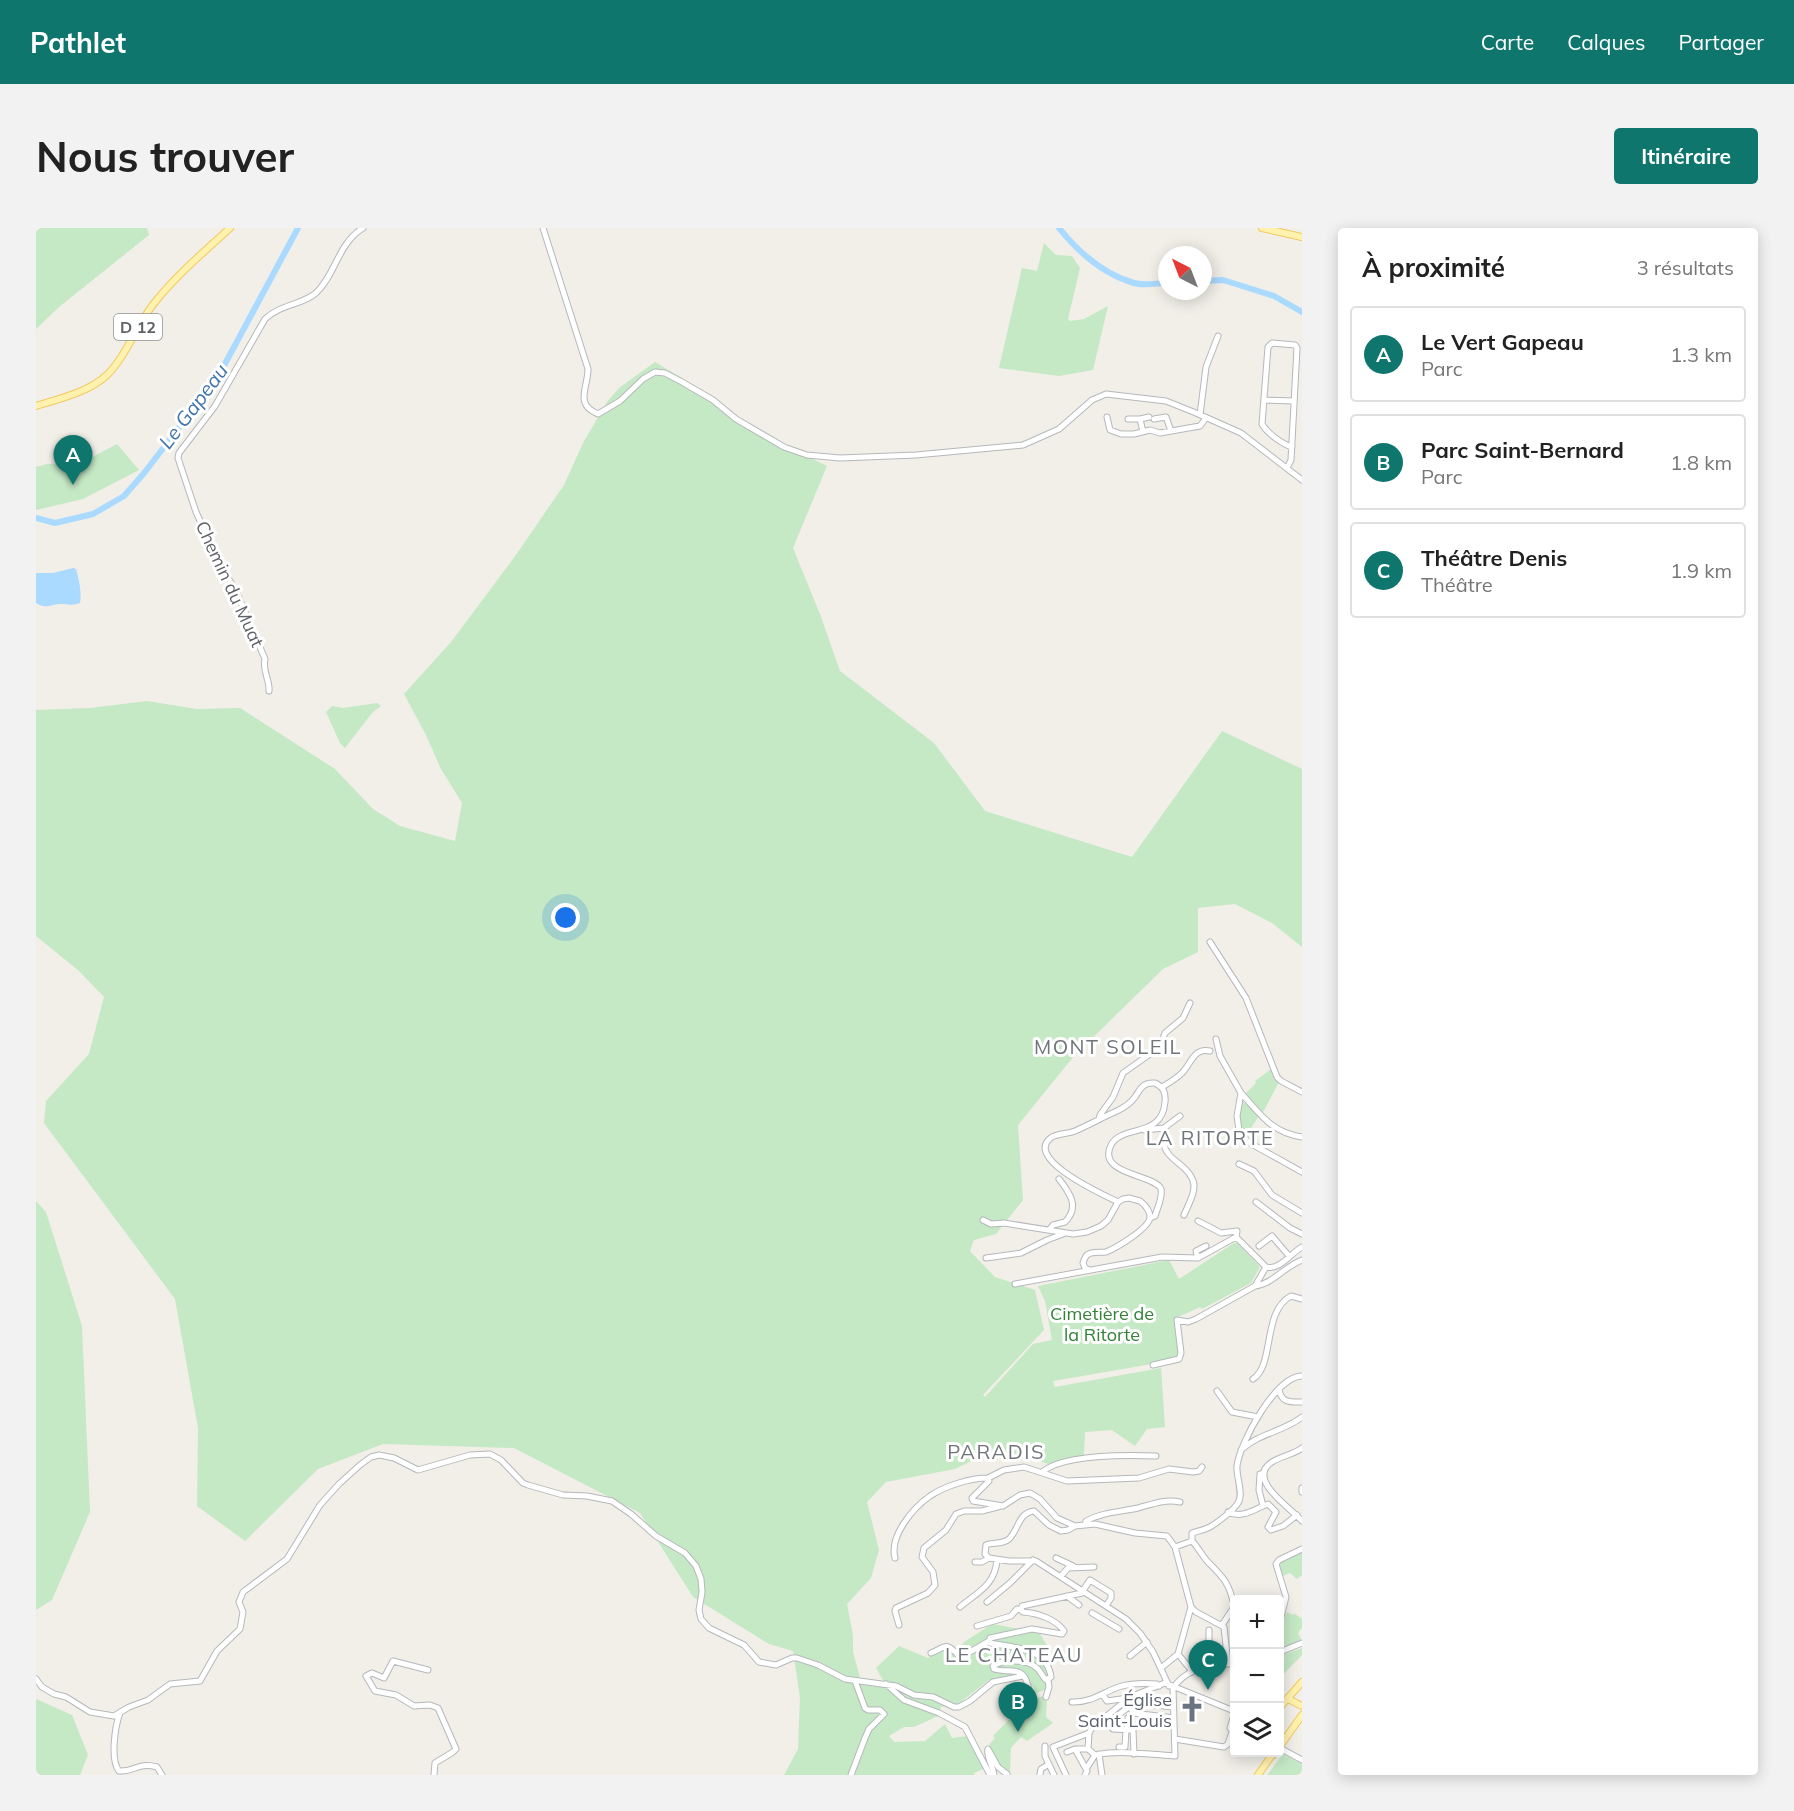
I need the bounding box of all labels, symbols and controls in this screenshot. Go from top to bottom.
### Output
text: Pathlet [30,25,126,60]
text: Carte [1481,29,1534,55]
text: Calques [1567,29,1645,55]
text: Partager [1678,29,1764,55]
button: Itinéraire [1614,128,1758,184]
text: Nous trouver [36,130,294,183]
north arrow [1158,246,1212,300]
text: À proximité [1362,251,1505,284]
text: 3 résultats [1637,255,1734,280]
road number: D 12 [114,314,162,340]
text: Le Vert Gapeau [1421,328,1584,356]
text: A [1376,342,1391,367]
text: 1.3 km [1670,342,1732,367]
text: Parc [1421,356,1463,381]
water label: Le Gapeau [153,359,233,453]
pin: A [54,436,93,485]
text: Parc Saint-Bernard [1421,436,1624,464]
text: B [1377,450,1390,475]
text: 1.8 km [1670,450,1732,475]
text: Parc [1421,464,1463,489]
street label: Chemin du Muat [191,517,269,651]
text: Théâtre Denis [1421,544,1567,572]
text: C [1377,558,1390,583]
text: 1.9 km [1670,558,1732,583]
text: Théâtre [1421,572,1493,597]
your location [551,903,580,932]
district label: MONT SOLEIL [1034,1034,1182,1059]
district label: LA RITORTE [1146,1125,1274,1150]
park label: Cimetière de la Ritorte [1050,1302,1154,1346]
district label: PARADIS [947,1439,1045,1464]
map controls [1230,1595,1284,1757]
button: + [1230,1595,1284,1649]
pin: C [1188,1640,1228,1690]
district label: LE CHATEAU [945,1642,1083,1667]
button: − [1230,1649,1284,1703]
pin: B [998,1682,1038,1732]
place label: Église Saint-Louis [1078,1688,1172,1732]
church icon: Église Saint-Louis [1177,1694,1207,1724]
button: layers [1230,1703,1284,1757]

